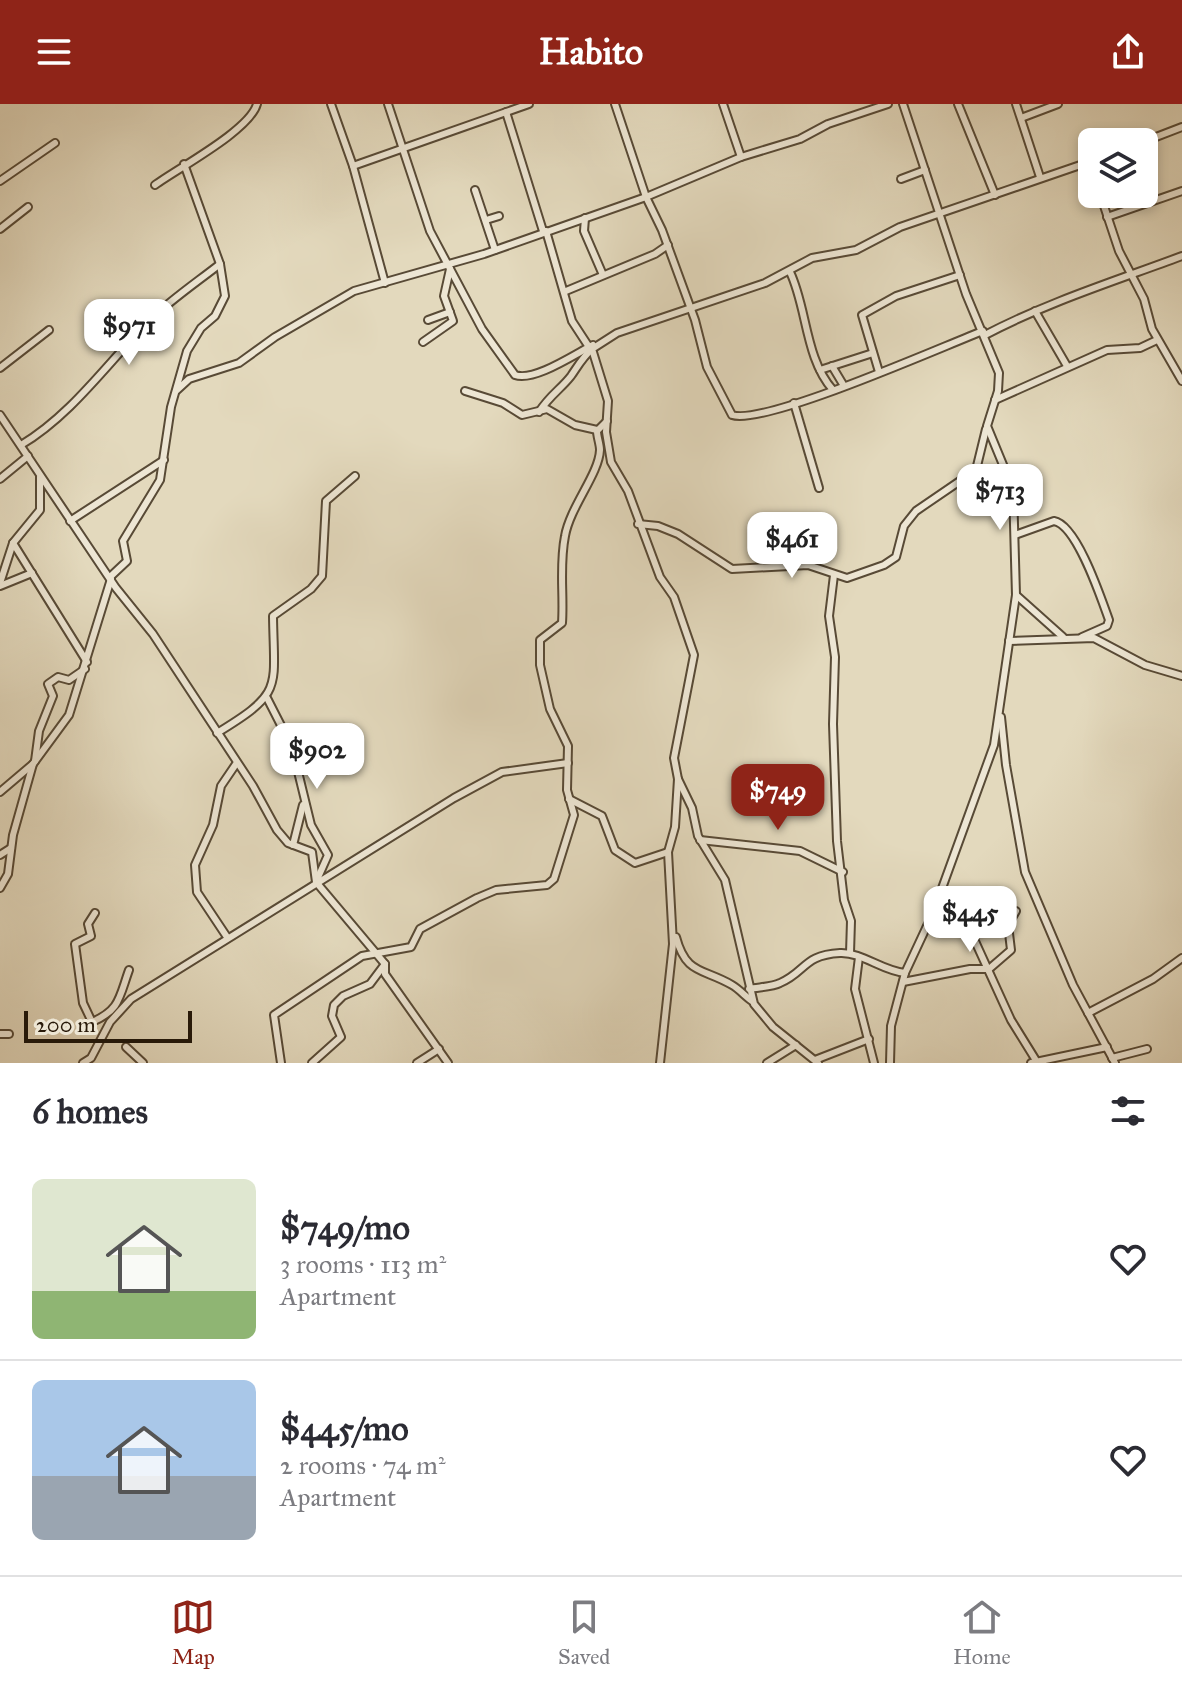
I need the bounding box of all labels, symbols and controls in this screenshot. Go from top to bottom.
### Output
icon: menu [32,30,76,74]
text: Habito [539,30,643,74]
icon: share [1106,30,1150,74]
map controls [1078,128,1158,208]
button: layers [1078,128,1158,208]
pin: $971 [82,299,176,367]
text: $971 [102,309,156,341]
pin: $713 [953,464,1047,532]
text: $713 [975,474,1025,506]
pin: $461 [745,512,839,580]
text: $461 [765,522,819,554]
pin: $902 [270,723,364,791]
text: $902 [288,733,346,765]
pin: $749 [731,764,825,832]
text: $749 [749,774,807,806]
pin: $445 [923,886,1017,954]
text: $445 [942,896,998,928]
scale bar [24,1007,192,1043]
text: 200 m [36,1011,96,1038]
icon: filters [1106,1089,1150,1133]
text: 6 homes [32,1091,148,1132]
text: $749/mo [280,1207,410,1248]
icon: home [96,1211,192,1307]
icon: heart [1106,1237,1150,1281]
text: 3 rooms · 113 m² [280,1248,446,1280]
text: Apartment [280,1280,396,1312]
text: $445/mo [280,1408,409,1449]
icon: home [96,1412,192,1508]
icon: heart [1106,1438,1150,1482]
text: 2 rooms · 74 m² [280,1449,446,1481]
text: Apartment [280,1481,396,1513]
tab: Map [171,1595,215,1670]
tab: Saved [558,1595,610,1670]
tab: Home [953,1595,1011,1670]

